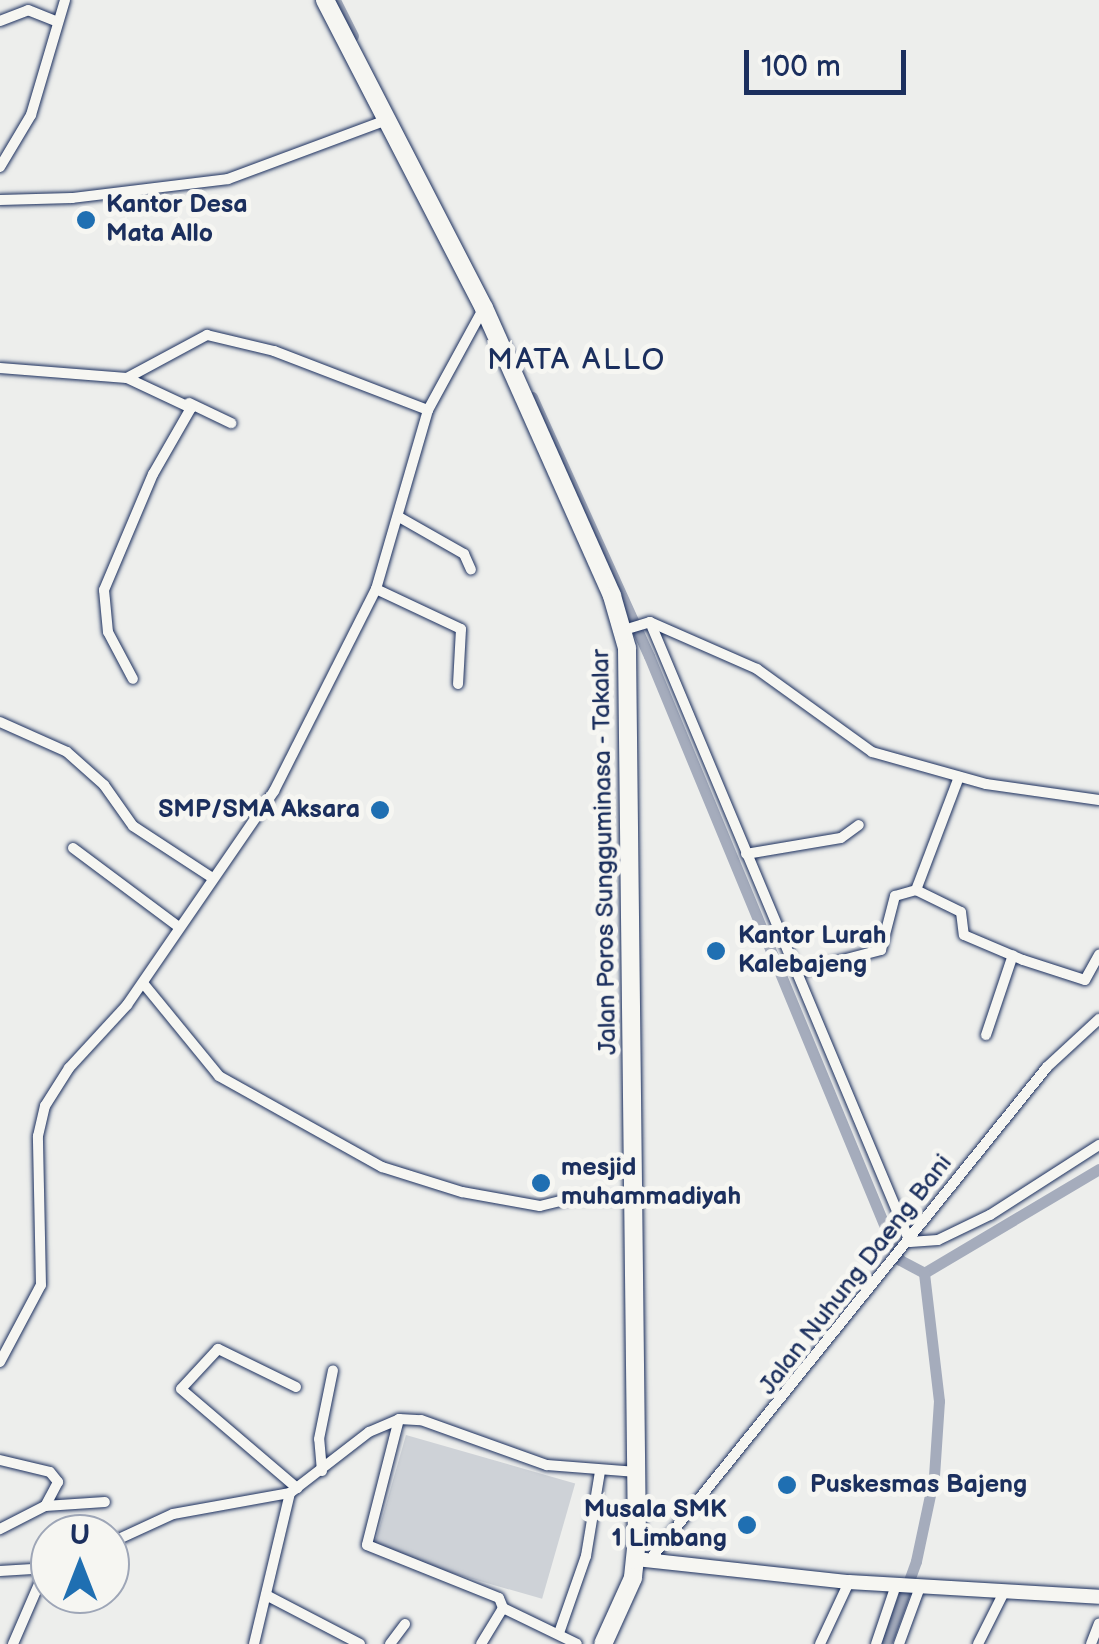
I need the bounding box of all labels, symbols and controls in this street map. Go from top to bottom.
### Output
scale bar [749,30,912,92]
text: 100 m [761,49,841,85]
place label: Kantor Desa Mata Allo [106,191,248,250]
marker: Kantor Desa Mata Allo [75,209,97,231]
district label: MATA ALLO [487,342,667,378]
street label: Jalan Poros Sungguminasa - Takalar [586,647,624,1057]
place label: SMP/SMA Aksara [158,795,360,825]
marker: SMP/SMA Aksara [369,799,391,821]
place label: Kantor Lurah Kalebajeng [738,922,886,981]
marker: Kantor Lurah Kalebajeng [703,938,729,964]
street label: Jalan Nuhung Daeng Bani [753,1149,959,1401]
place label: mesjid muhammadiyah [561,1154,741,1213]
marker: mesjid muhammadiyah [530,1172,552,1194]
place label: Puskesmas Bajeng [810,1470,1027,1500]
marker: Puskesmas Bajeng [774,1472,800,1498]
place label: Musala SMK 1 Limbang [584,1496,727,1555]
north arrow [30,1514,130,1614]
marker: Musala SMK 1 Limbang [736,1514,758,1536]
text: U [70,1519,90,1552]

